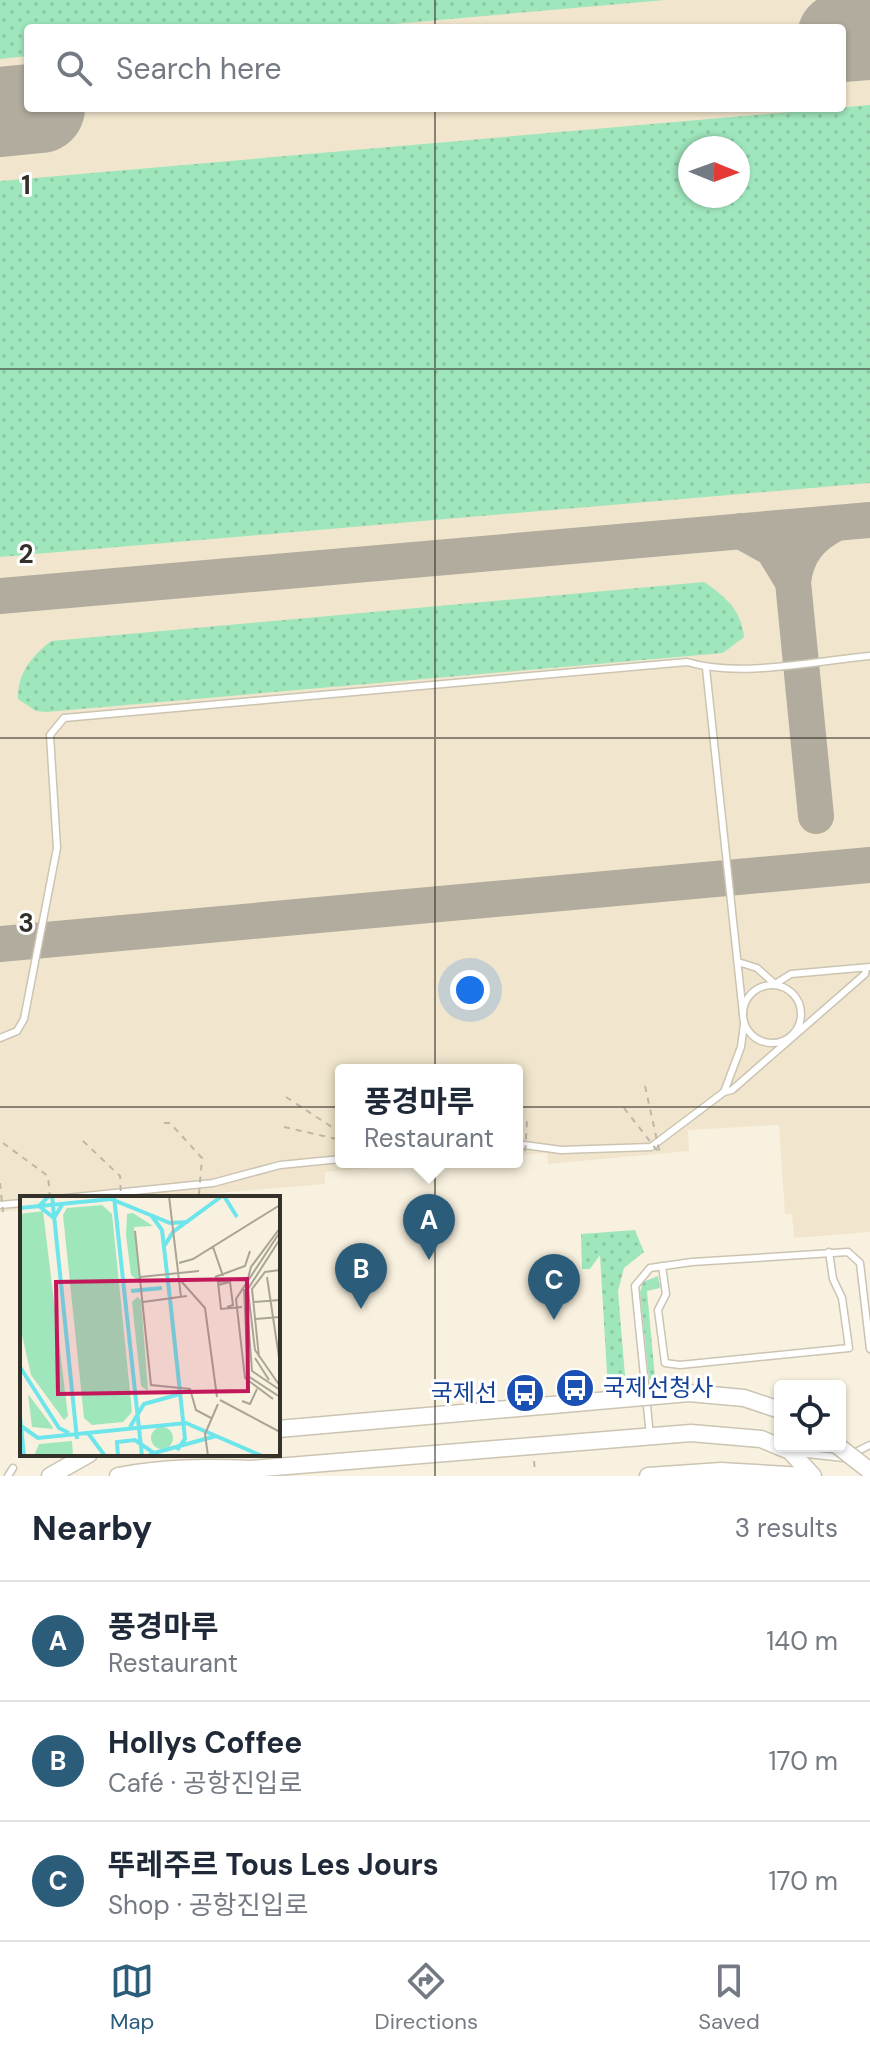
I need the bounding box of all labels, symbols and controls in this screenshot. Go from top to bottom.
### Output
search box [24,24,846,112]
icon: search [52,46,96,90]
text: Search here [116,49,282,88]
north arrow [678,136,750,208]
text: 1 [21,168,31,202]
text: 2 [18,537,34,571]
text: 3 [18,906,34,940]
your location [450,970,490,1010]
popup [335,1064,523,1168]
text: 풍경마루 [364,1082,474,1121]
text: Restaurant [364,1121,494,1155]
pin: A [403,1194,455,1260]
inset map [20,1196,280,1456]
pin: B [335,1243,387,1309]
pin: C [528,1254,580,1320]
bus stop icon: 국제선청사 [554,1367,596,1409]
bus stop icon: 국제선 [504,1372,546,1414]
place label: 국제선청사 [603,1372,713,1403]
place label: 국제선 [431,1377,497,1408]
map controls [774,1380,846,1452]
button: locate [774,1380,846,1452]
text: Nearby [32,1506,152,1551]
text: 3 results [735,1511,838,1545]
text: 풍경마루 [108,1607,218,1646]
text: A [49,1624,67,1658]
text: 140 m [766,1624,838,1658]
text: Restaurant [108,1646,238,1680]
text: Hollys Coffee [108,1723,302,1762]
text: B [50,1744,66,1778]
text: 170 m [769,1744,838,1778]
text: Café · 공항진입로 [108,1766,302,1800]
text: 뚜레주르 Tous Les Jours [108,1845,439,1884]
text: C [48,1864,68,1898]
text: 170 m [769,1864,838,1898]
text: Shop · 공항진입로 [108,1888,308,1922]
tab: Map [110,1959,154,2036]
tab: Directions [375,1959,478,2036]
tab: Saved [698,1959,760,2036]

